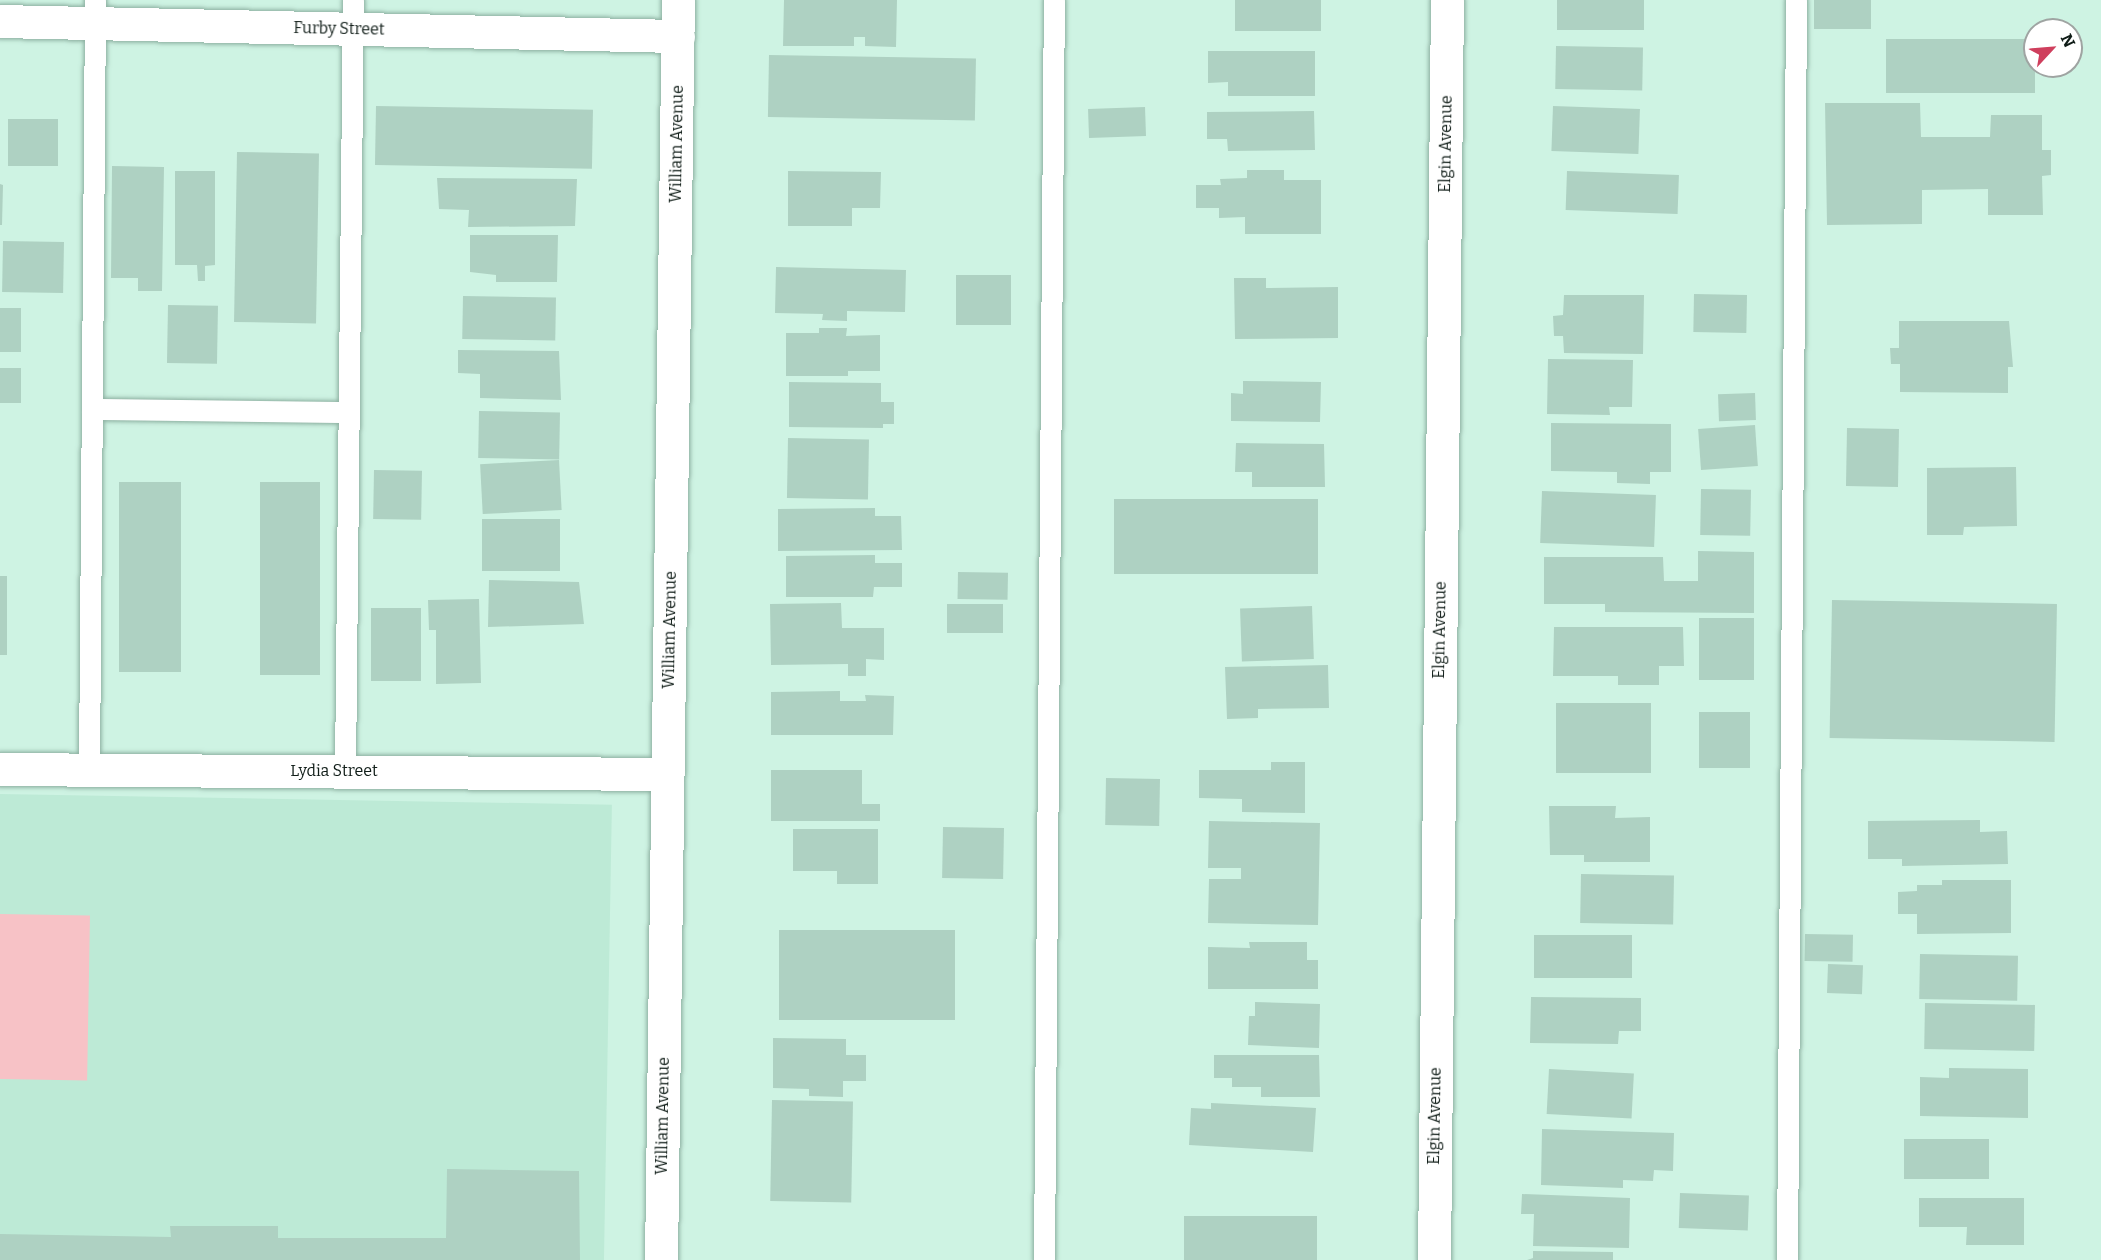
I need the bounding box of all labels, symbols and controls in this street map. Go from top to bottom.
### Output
north arrow [2023,18,2083,78]
street label: Furby Street [293,19,385,39]
text: N [2057,31,2079,50]
street label: William Avenue [666,85,688,203]
street label: Elgin Avenue [1436,95,1456,193]
street label: William Avenue [659,571,681,689]
street label: Elgin Avenue [1430,581,1450,679]
street label: Lydia Street [290,761,378,781]
street label: William Avenue [652,1057,674,1175]
street label: Elgin Avenue [1425,1067,1445,1165]

